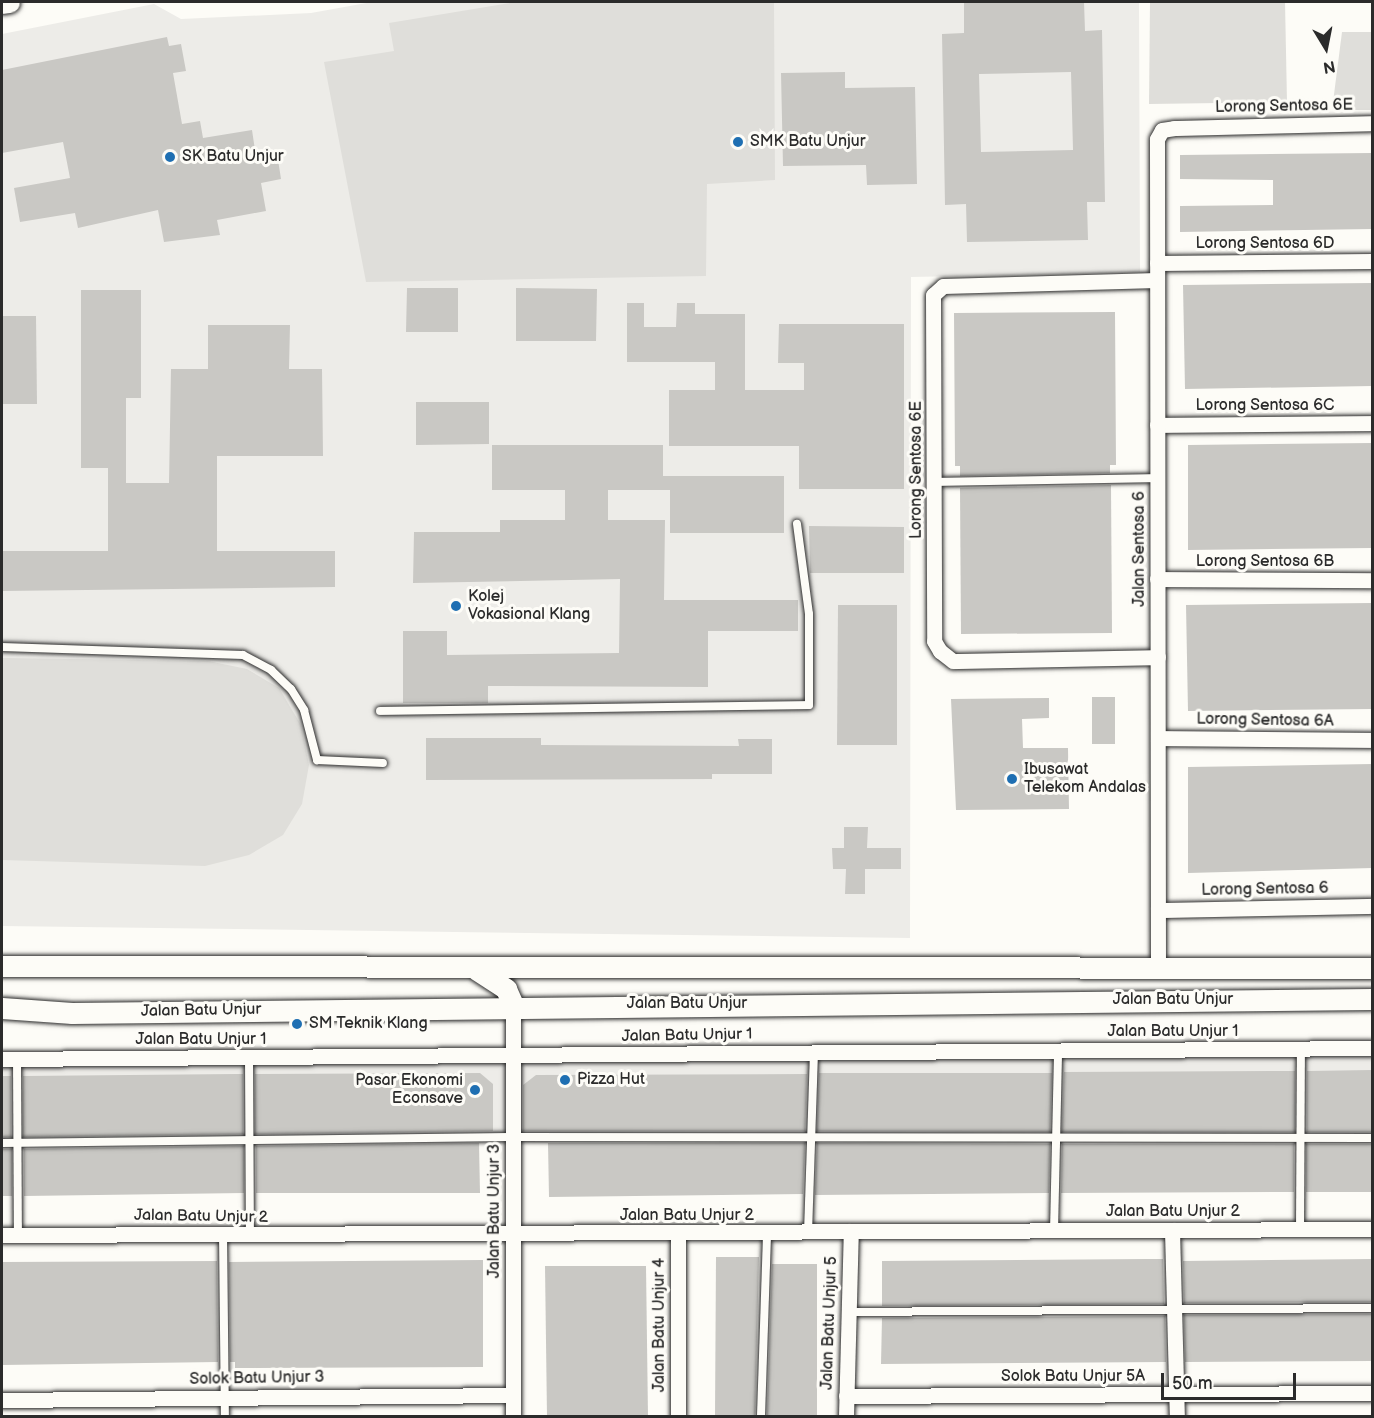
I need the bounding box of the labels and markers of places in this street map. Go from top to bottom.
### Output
place label: SMK Batu Unjur [750,132,865,152]
marker: SMK Batu Unjur [731,135,745,149]
place label: SK Batu Unjur [182,147,284,167]
marker: SK Batu Unjur [163,150,177,164]
place label: Kolej Vokasional Klang [468,587,590,625]
marker: Kolej Vokasional Klang [449,599,463,613]
place label: Ibusawat Telekom Andalas [1024,760,1146,798]
marker: Ibusawat Telekom Andalas [1005,772,1019,786]
place label: SM Teknik Klang [309,1014,428,1034]
marker: SM Teknik Klang [290,1017,304,1031]
place label: Pizza Hut [577,1070,645,1090]
place label: Pasar Ekonomi Econsave [355,1071,463,1109]
marker: Pizza Hut [558,1073,572,1087]
marker: Pasar Ekonomi Econsave [468,1083,482,1097]

